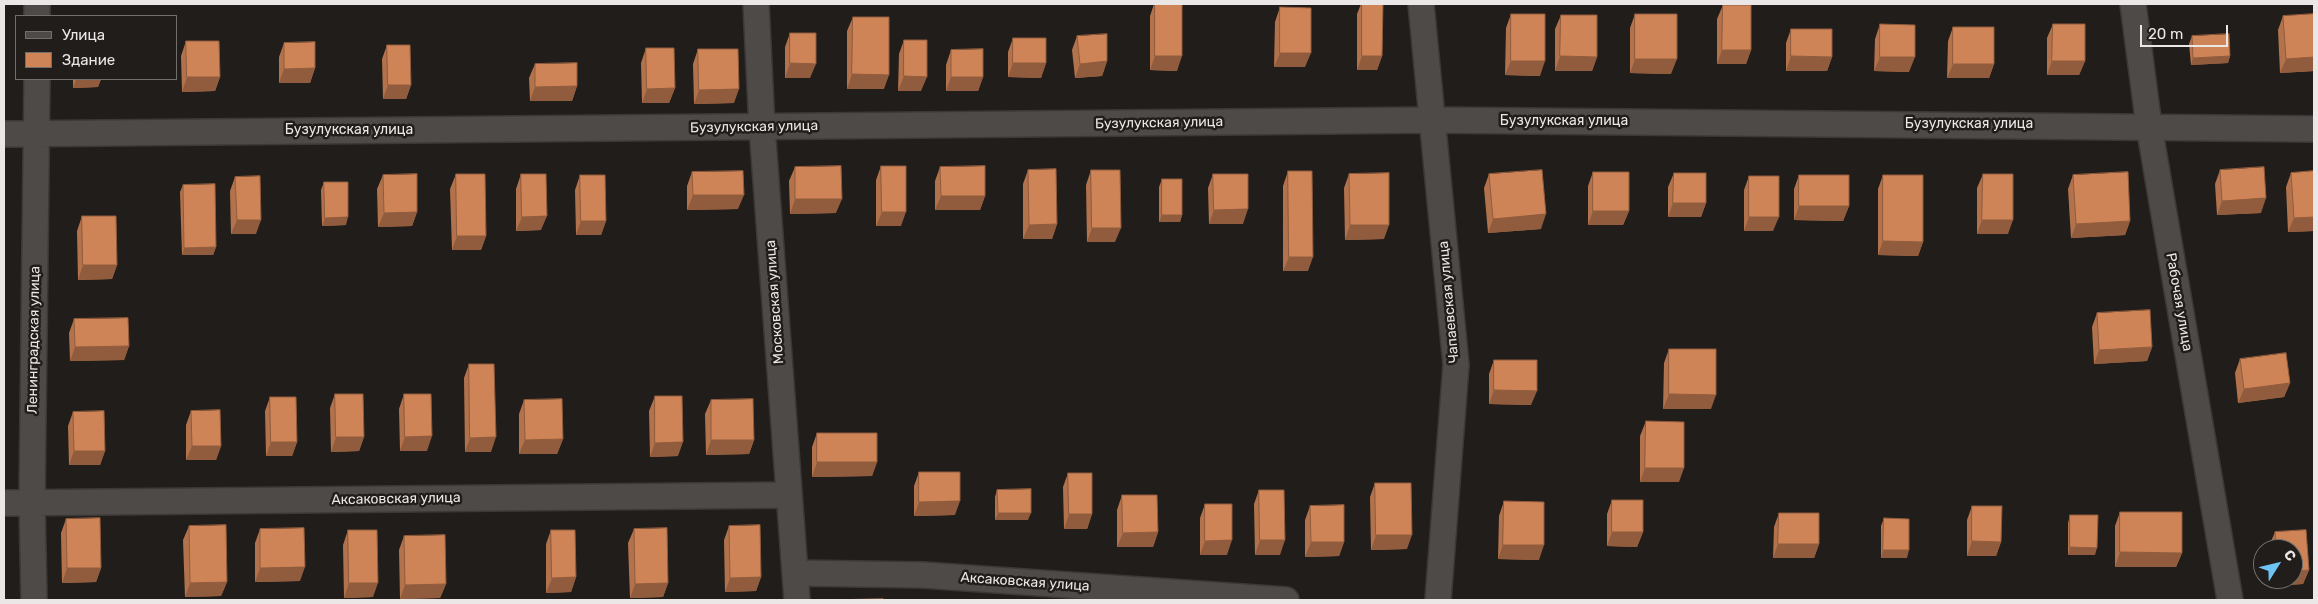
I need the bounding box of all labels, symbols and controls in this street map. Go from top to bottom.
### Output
legend [15,15,178,80]
scale bar [2143,15,2230,47]
text: 20 m [2148,25,2183,43]
text: Улица [62,26,105,44]
text: Здание [62,51,115,69]
street label: Бузулукская улица [1095,113,1223,133]
street label: Бузулукская улица [1500,113,1628,129]
street label: Бузулукская улица [1905,116,2033,132]
street label: Бузулукская улица [690,117,818,137]
street label: Бузулукская улица [285,122,413,138]
street label: Московская улица [762,239,788,365]
street label: Чапаевская улица [1435,240,1463,364]
street label: Рабочая улица [2162,251,2196,353]
street label: Ленинградская улица [24,266,44,414]
street label: Аксаковская улица [331,489,461,509]
north arrow [2253,539,2303,589]
text: С [2280,546,2299,564]
street label: Аксаковская улица [960,569,1090,595]

